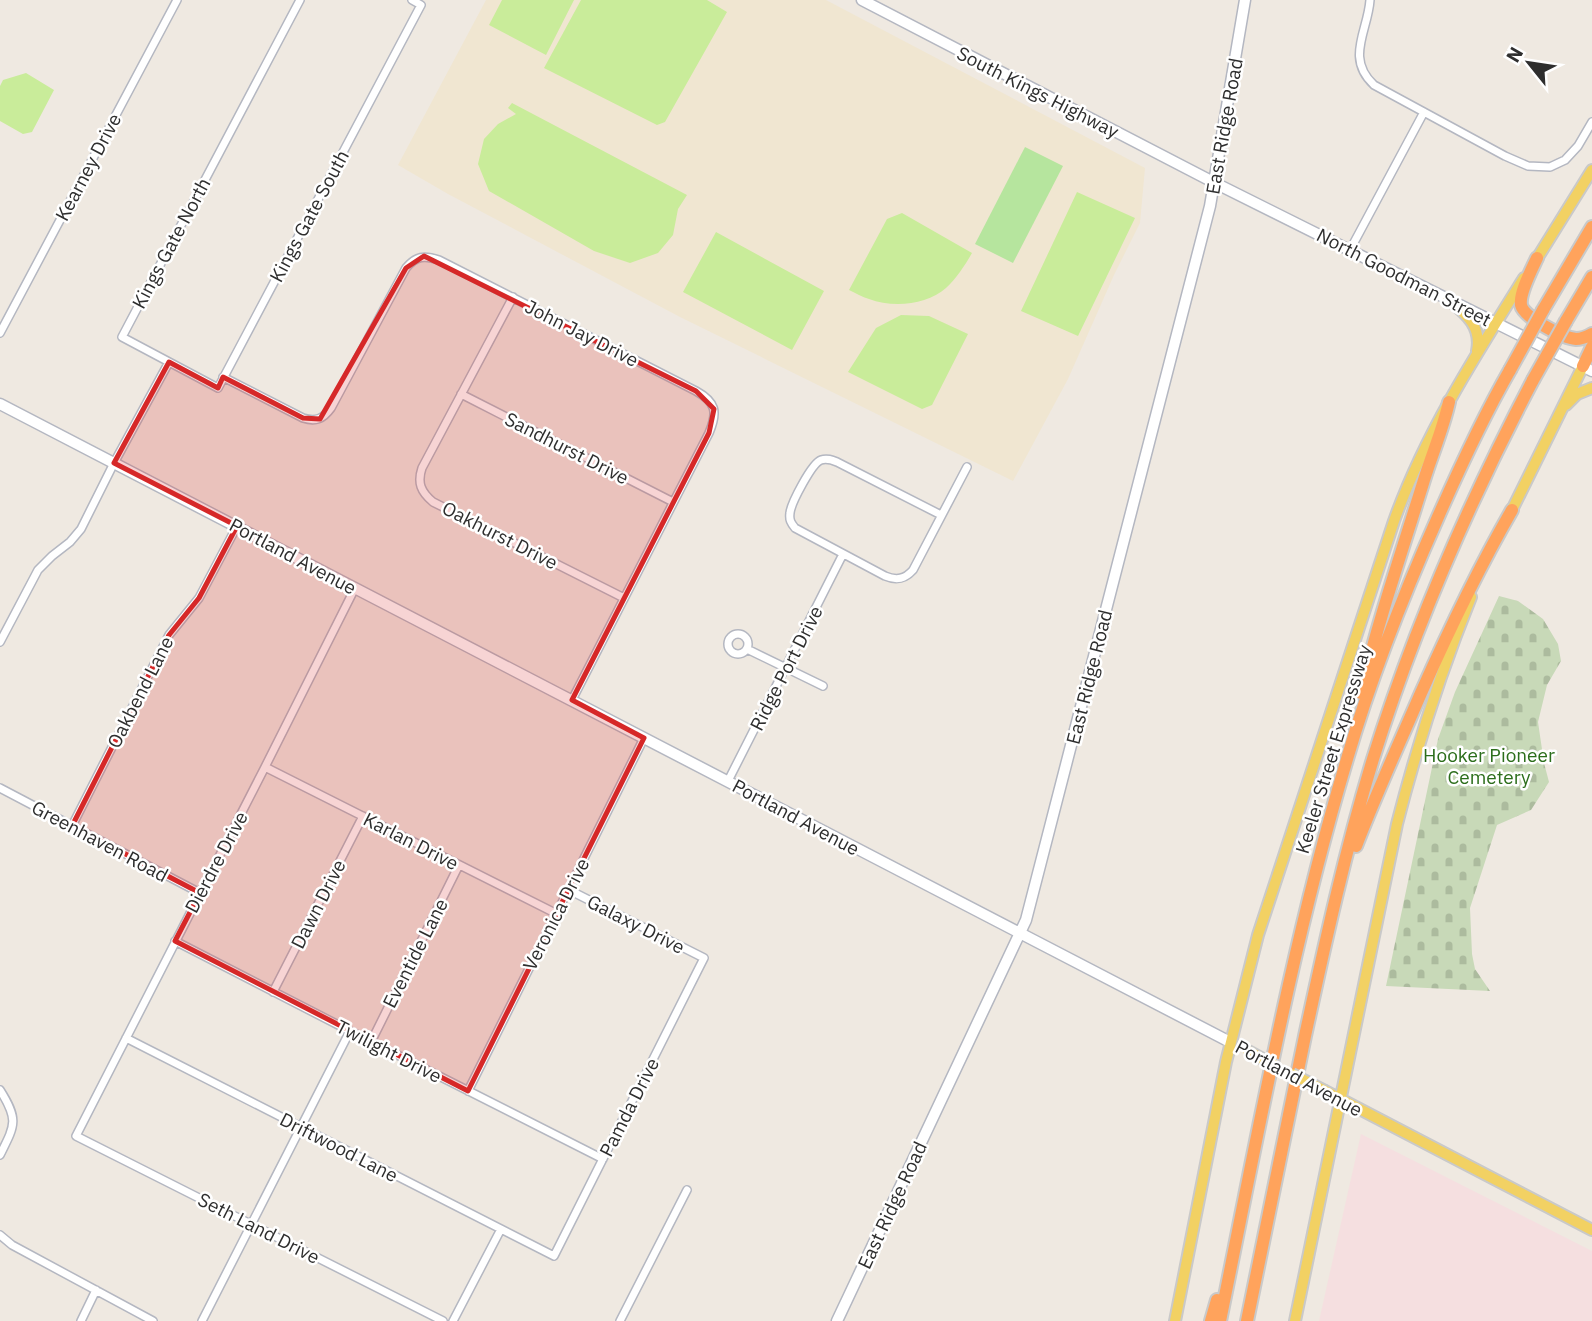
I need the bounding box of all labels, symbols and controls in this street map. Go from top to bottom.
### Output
north arrow [1494,28,1564,98]
street label: South Kings Highway [953,41,1123,143]
text: N [1500,43,1528,66]
street label: East Ridge Road [1200,56,1248,196]
street label: Kearney Drive [50,109,126,225]
street label: Kings Gate South [264,146,354,286]
street label: Kings Gate North [126,173,216,313]
street label: North Goodman Street [1313,223,1495,331]
street label: John Jay Drive [521,294,643,372]
street label: Sandhurst Drive [501,406,633,490]
street label: Oakhurst Drive [438,496,562,574]
street label: Portland Avenue [225,512,361,600]
street label: Ridge Port Drive [744,602,828,734]
street label: East Ridge Road [1061,607,1117,747]
street label: Oakbend Lane [102,632,178,752]
street label: Keeler Street Expressway [1290,641,1376,856]
park label: Hooker Pioneer Cemetery [1423,743,1555,789]
street label: Portland Avenue [728,773,864,861]
street label: Greenhaven Road [28,795,172,887]
street label: Dierdre Drive [179,807,253,917]
street label: Karlan Drive [359,807,463,875]
street label: Veronica Drive [517,854,595,974]
street label: Dawn Drive [285,855,351,953]
street label: Galaxy Drive [583,889,689,959]
street label: Eventide Lane [377,894,453,1012]
street label: Twilight Drive [332,1014,446,1088]
street label: Portland Avenue [1231,1034,1367,1122]
street label: Pamda Drive [594,1054,664,1160]
street label: Driftwood Lane [276,1107,402,1187]
street label: East Ridge Road [852,1137,932,1273]
street label: Seth Land Drive [194,1187,324,1269]

